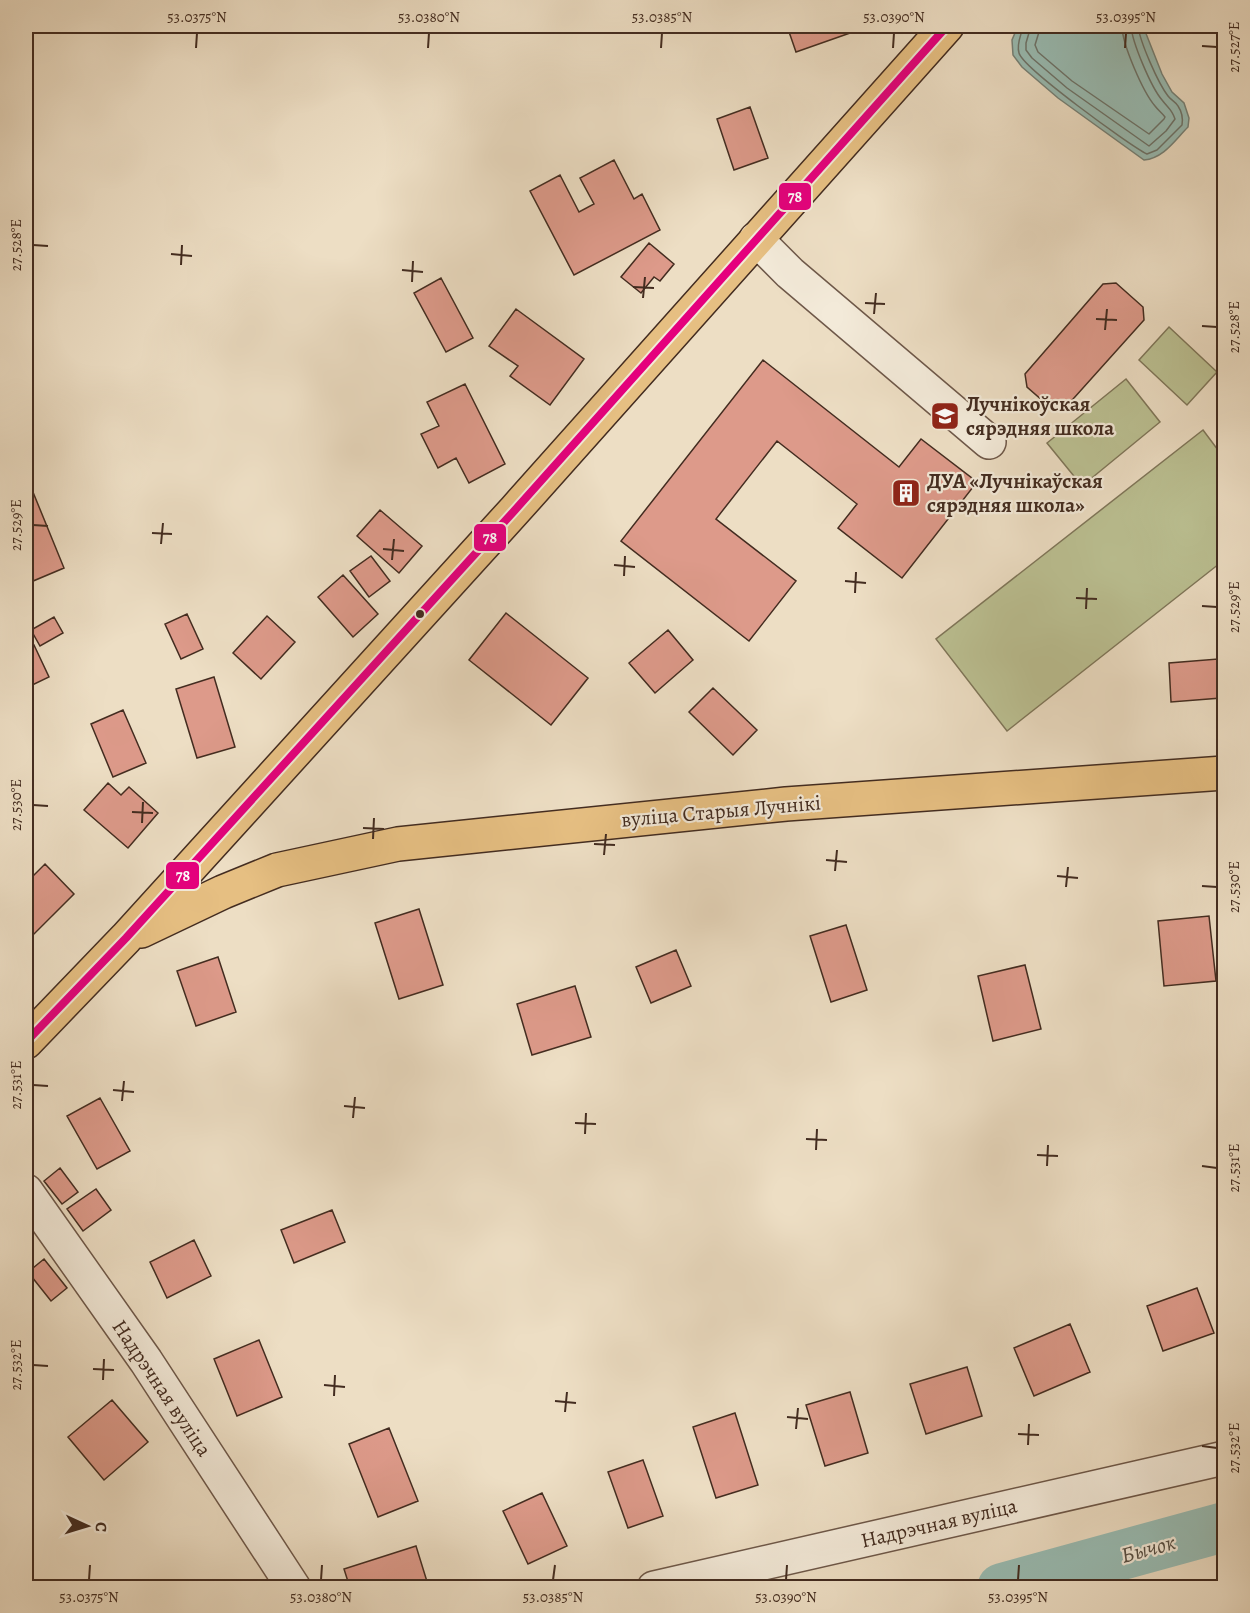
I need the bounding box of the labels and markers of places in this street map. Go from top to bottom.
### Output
place label: Лучнікоўская сярэдняя школа [966,390,1114,442]
school or university icon: Лучнікоўская сярэдняя школа [929,400,961,432]
place label: ДУА «Лучнікаўская сярэдняя школа» [927,467,1103,519]
building icon: ДУА «Лучнікаўская сярэдняя школа» [890,477,922,509]
unlabelled marker [414,608,426,620]

